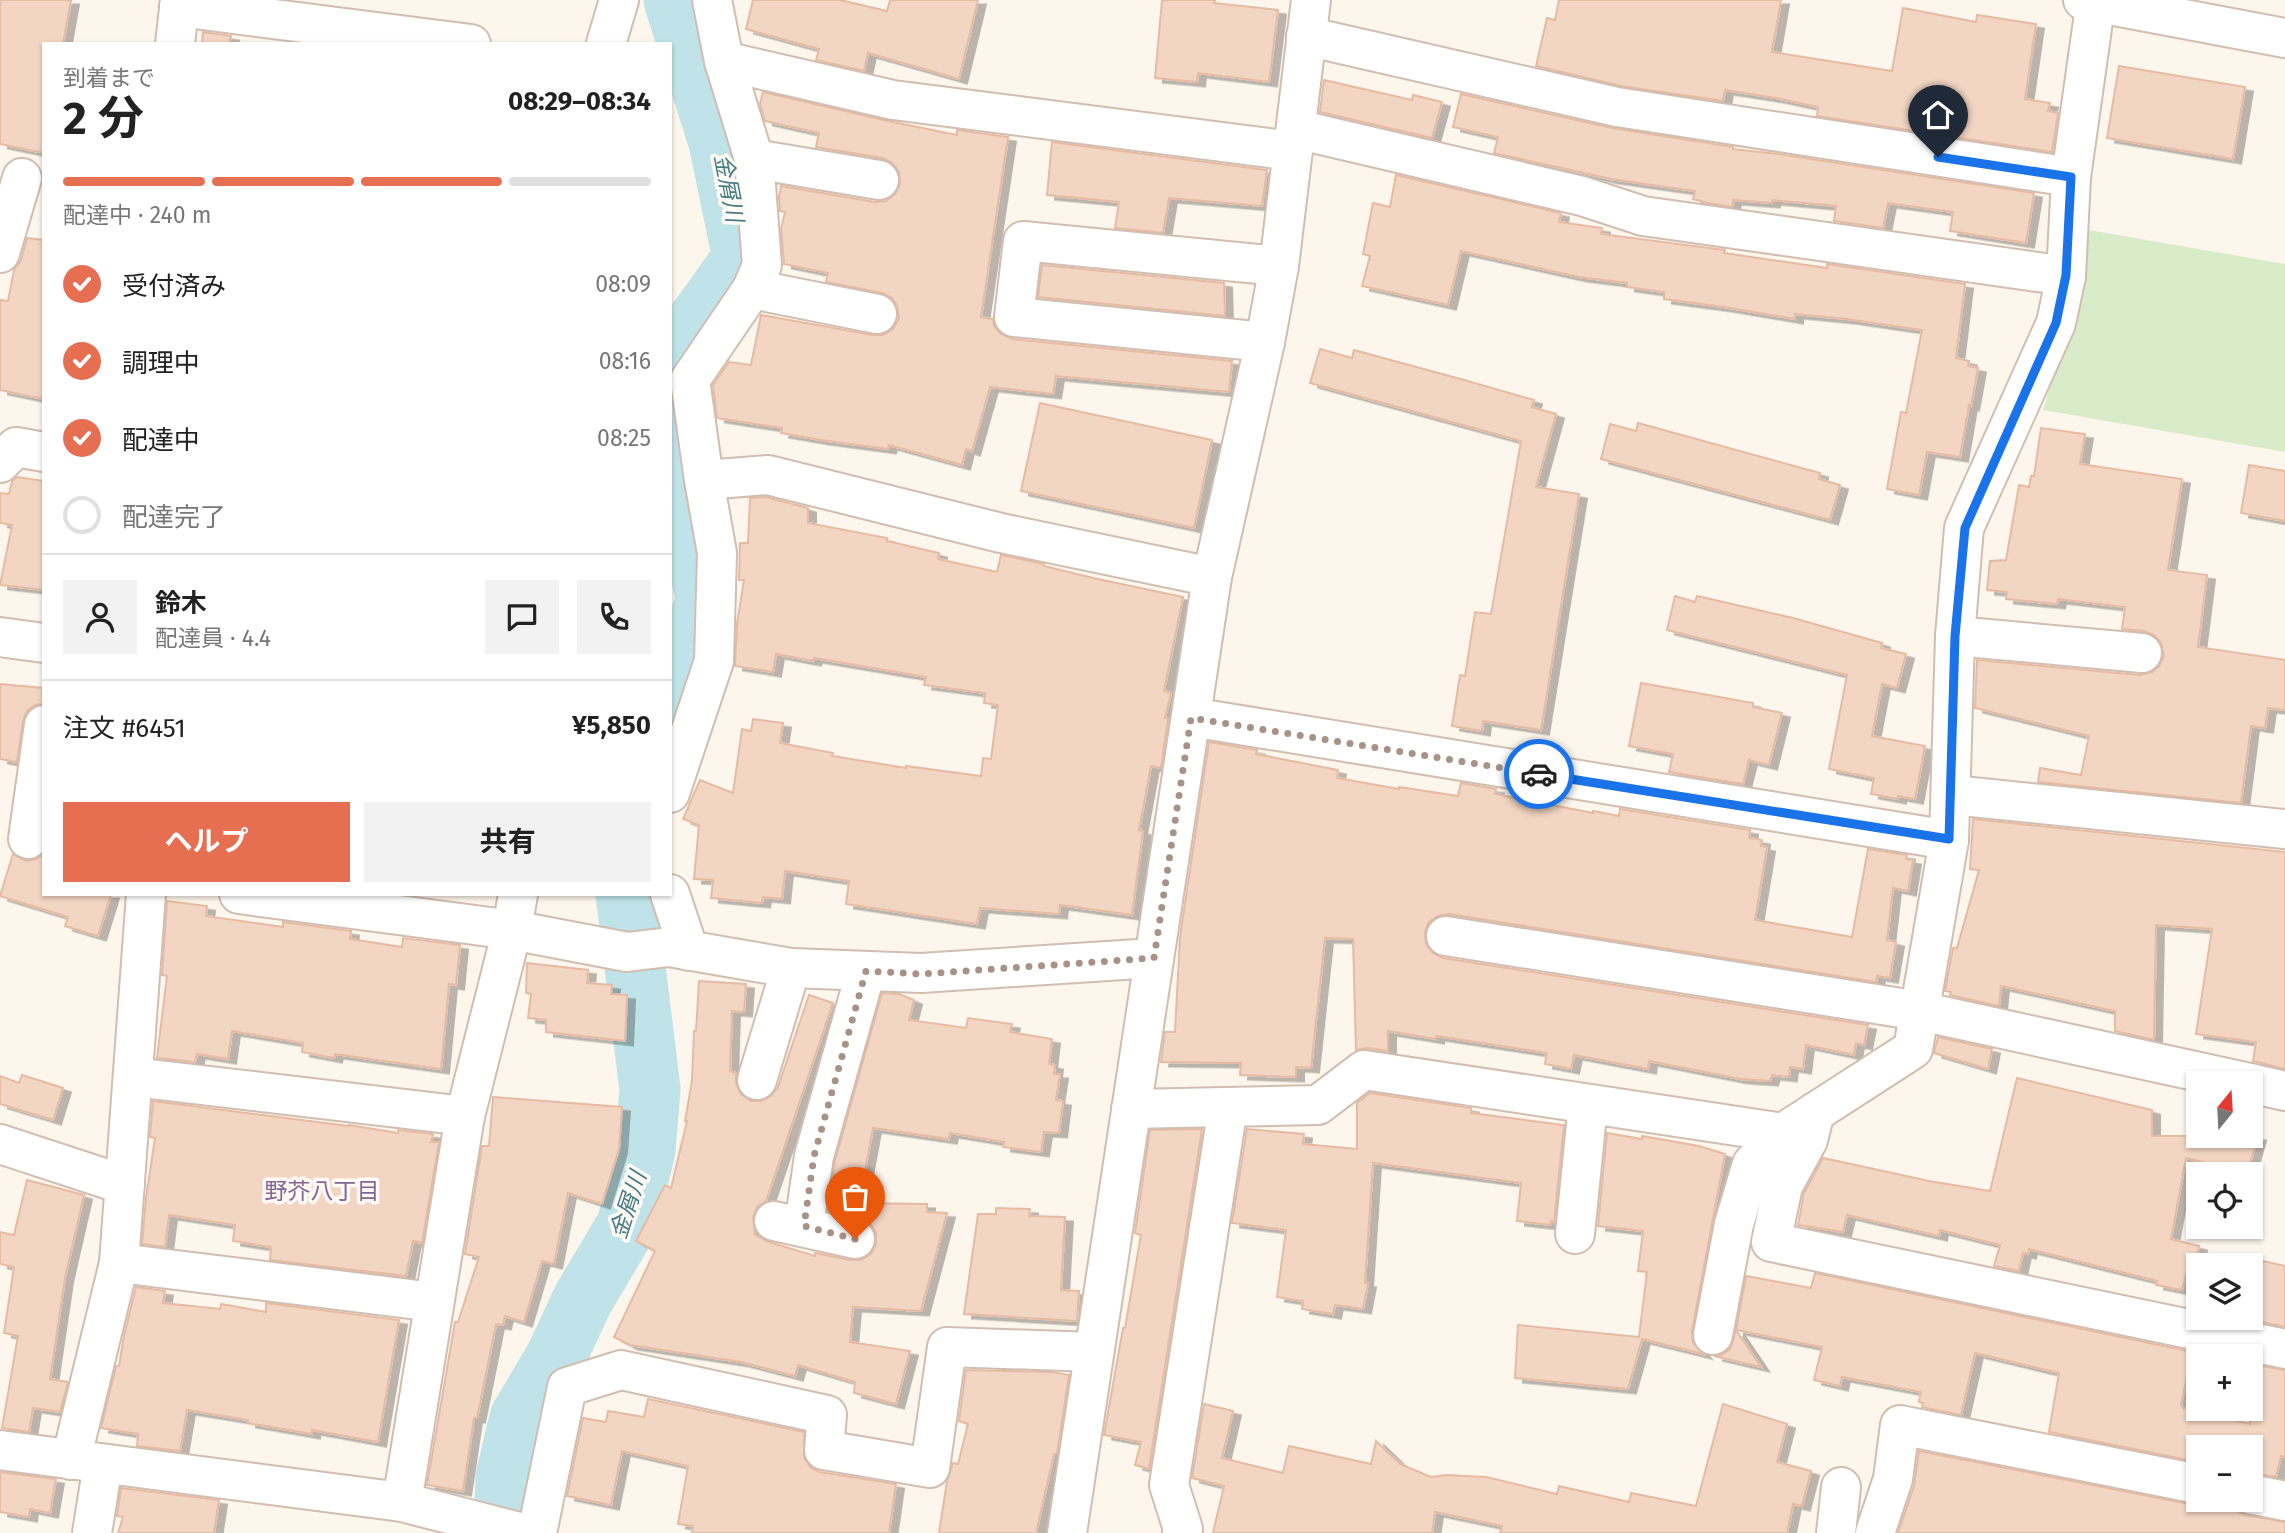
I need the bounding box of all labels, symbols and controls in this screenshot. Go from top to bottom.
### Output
text: 到着まで [63,64,155,92]
pin [1908,85,1968,157]
text: 08:29–08:34 [508,86,651,117]
text: 2 分 [63,91,144,146]
icon: home [1919,96,1957,134]
water label: 金屑川 [709,151,750,227]
text: 配達中 · 240 m [63,201,211,229]
icon: check [63,265,101,303]
text: 08:09 [595,270,651,298]
text: 受付済み [122,271,226,302]
icon: check [63,342,101,380]
text: 08:16 [599,347,651,375]
text: 調理中 [122,348,200,379]
icon: check [63,419,101,457]
text: 08:25 [597,424,651,452]
text: 配達中 [122,425,200,456]
text: 配達完了 [122,502,226,533]
button: person [63,580,137,654]
button: chat [485,580,559,654]
button: phone [577,580,651,654]
text: 鈴木 [155,588,207,619]
text: 配達員 · 4.4 [155,624,271,652]
text: ¥5,850 [572,710,651,741]
text: 注文 #6451 [63,713,186,744]
courier [1504,739,1574,809]
icon: car [1520,755,1558,793]
button: ヘルプ [63,802,350,882]
button: 共有 [364,802,651,882]
north arrow [2186,1071,2263,1148]
map controls [2186,1071,2263,1512]
button: locate [2186,1162,2263,1239]
water label: 金屑川 [604,1165,653,1242]
pin [825,1167,885,1239]
district label: 野芥八丁目 [265,1177,380,1205]
icon: bag [836,1178,874,1216]
button: layers [2186,1253,2263,1330]
button: + [2186,1344,2263,1421]
button: − [2186,1435,2263,1512]

